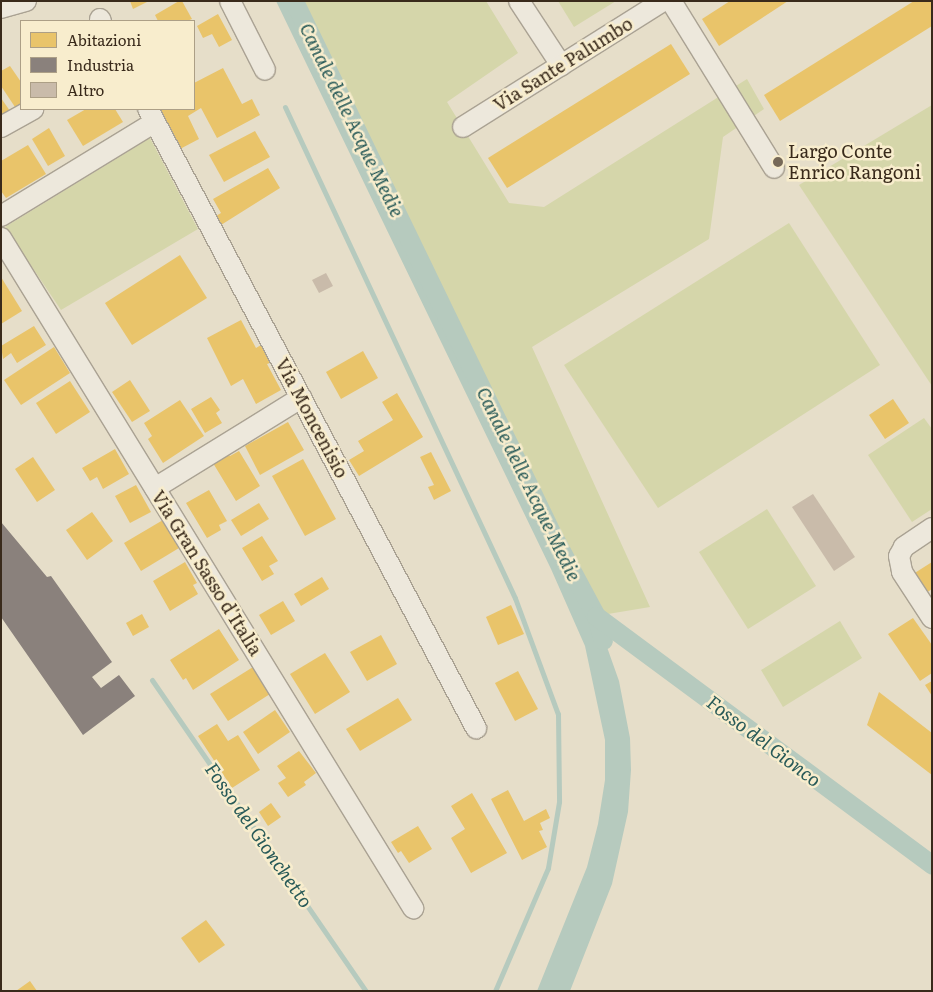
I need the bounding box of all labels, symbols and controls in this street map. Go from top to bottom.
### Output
street label: Via Sante Palumbo [489,12,637,116]
water label: Canale delle Acque Medie [295,19,409,221]
legend [20,20,195,110]
text: Abitazioni [67,28,141,51]
text: Industria [67,53,134,76]
text: Altro [67,78,104,101]
place label: Largo Conte Enrico Rangoni [788,141,921,183]
marker: Largo Conte Enrico Rangoni [772,156,784,168]
street label: Via Moncenisio [271,354,353,482]
water label: Canale delle Acque Medie [472,383,586,585]
street label: Via Gran Sasso d'Italia [147,486,267,660]
water label: Fosso del Gionco [702,691,826,791]
water label: Fosso del Gionchetto [200,758,318,912]

